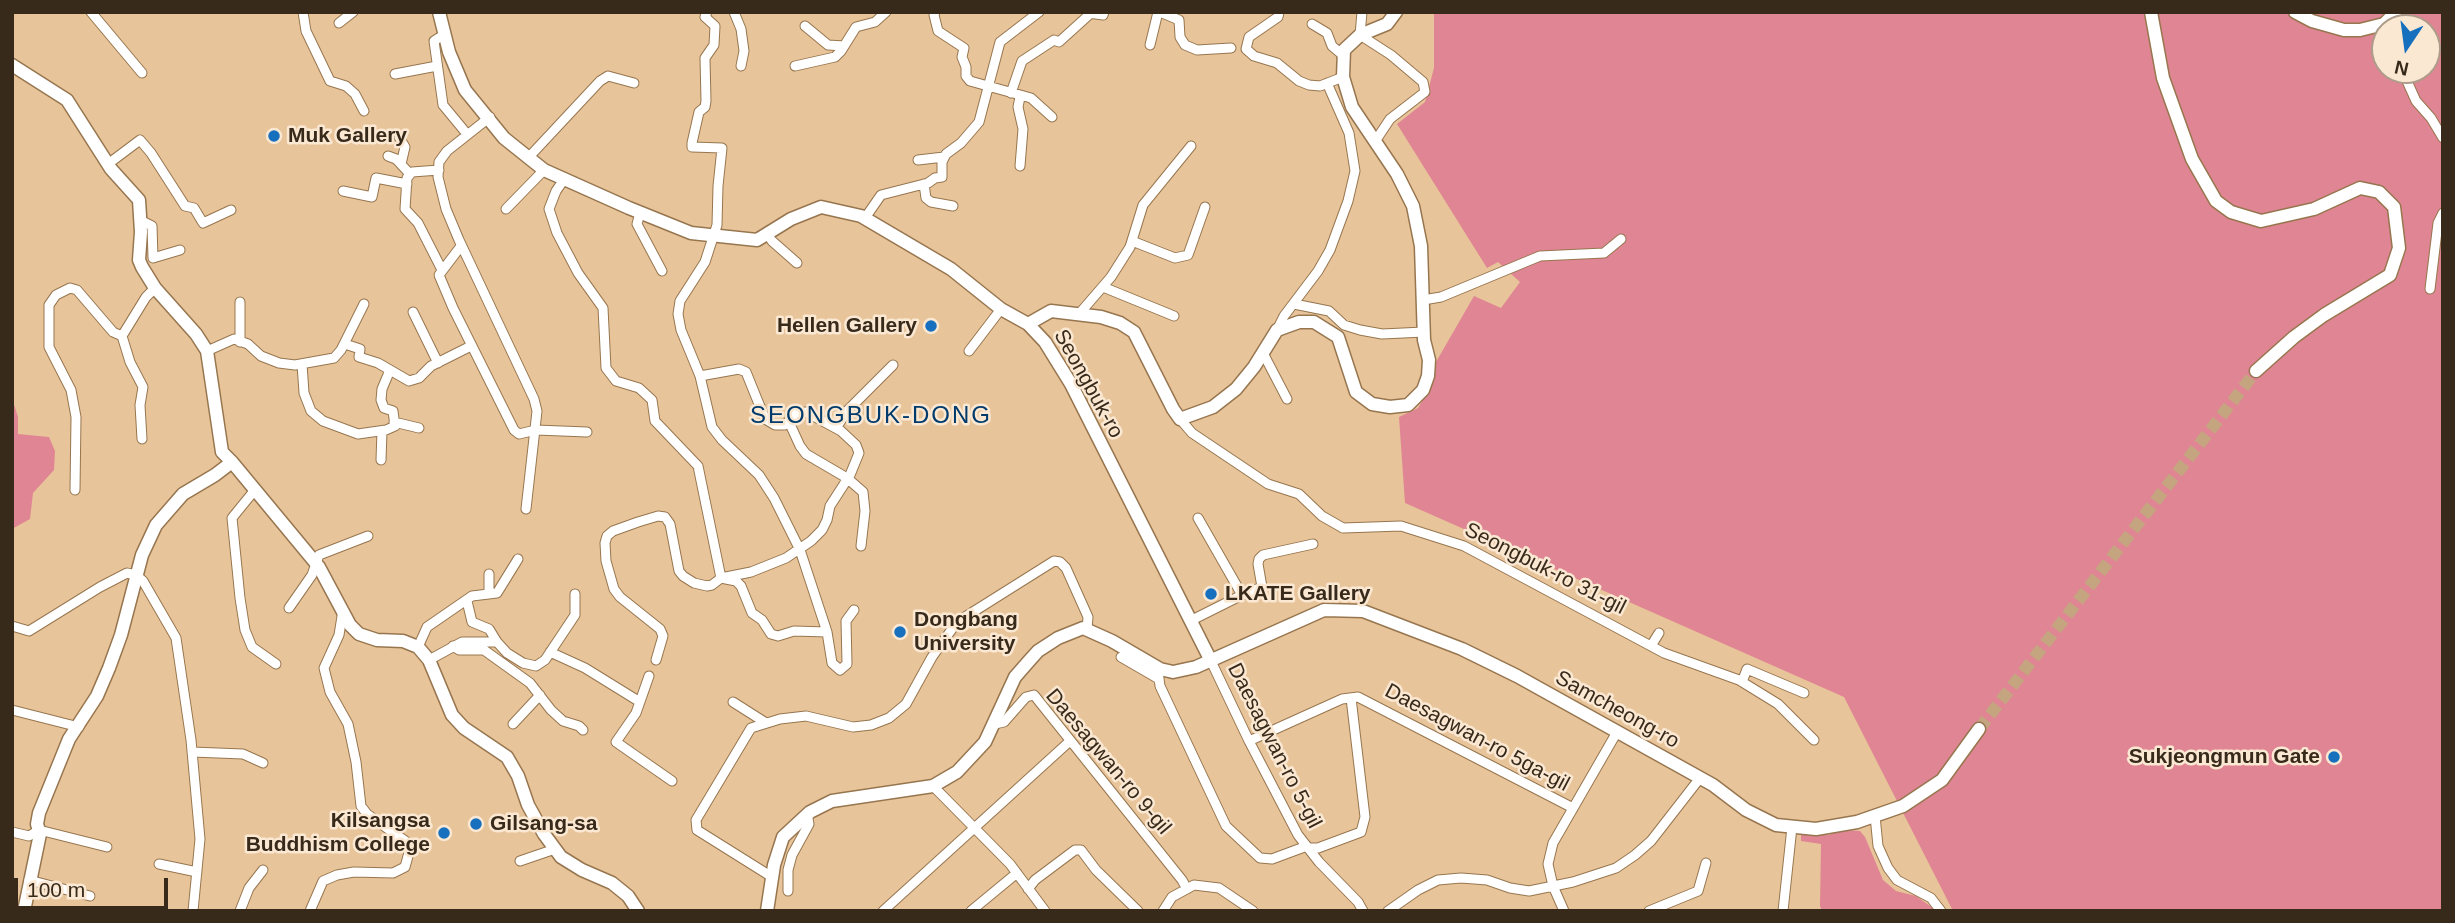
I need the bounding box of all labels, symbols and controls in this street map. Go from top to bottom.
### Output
north arrow [2371,14,2441,84]
text: N [2393,56,2411,80]
place label: Muk Gallery [288,123,407,149]
marker: Muk Gallery [266,128,282,144]
place label: Hellen Gallery [777,313,917,339]
marker: Hellen Gallery [923,318,939,334]
street label: Seongbuk-ro [1048,325,1128,443]
district label: SEONGBUK-DONG [752,402,990,430]
street label: Seongbuk-ro 31-gil [1460,517,1630,621]
place label: LKATE Gallery [1225,581,1370,607]
marker: LKATE Gallery [1203,586,1219,602]
place label: Dongbang University [914,607,1018,657]
marker: Dongbang University [892,624,908,640]
street label: Daesagwan-ro 5-gil [1221,659,1327,833]
street label: Samcheong-ro [1551,666,1683,754]
street label: Daesagwan-ro 5ga-gil [1380,679,1574,797]
street label: Daesagwan-ro 9-gil [1040,684,1176,840]
place label: Sukjeongmun Gate [2129,744,2320,770]
marker: Sukjeongmun Gate [2326,749,2342,765]
place label: Kilsangsa Buddhism College [246,808,430,858]
place label: Gilsang-sa [490,811,597,837]
marker: Gilsang-sa [468,816,484,832]
marker: Kilsangsa Buddhism College [436,825,452,841]
scale bar [18,864,172,908]
text: 100 m [27,878,85,901]

